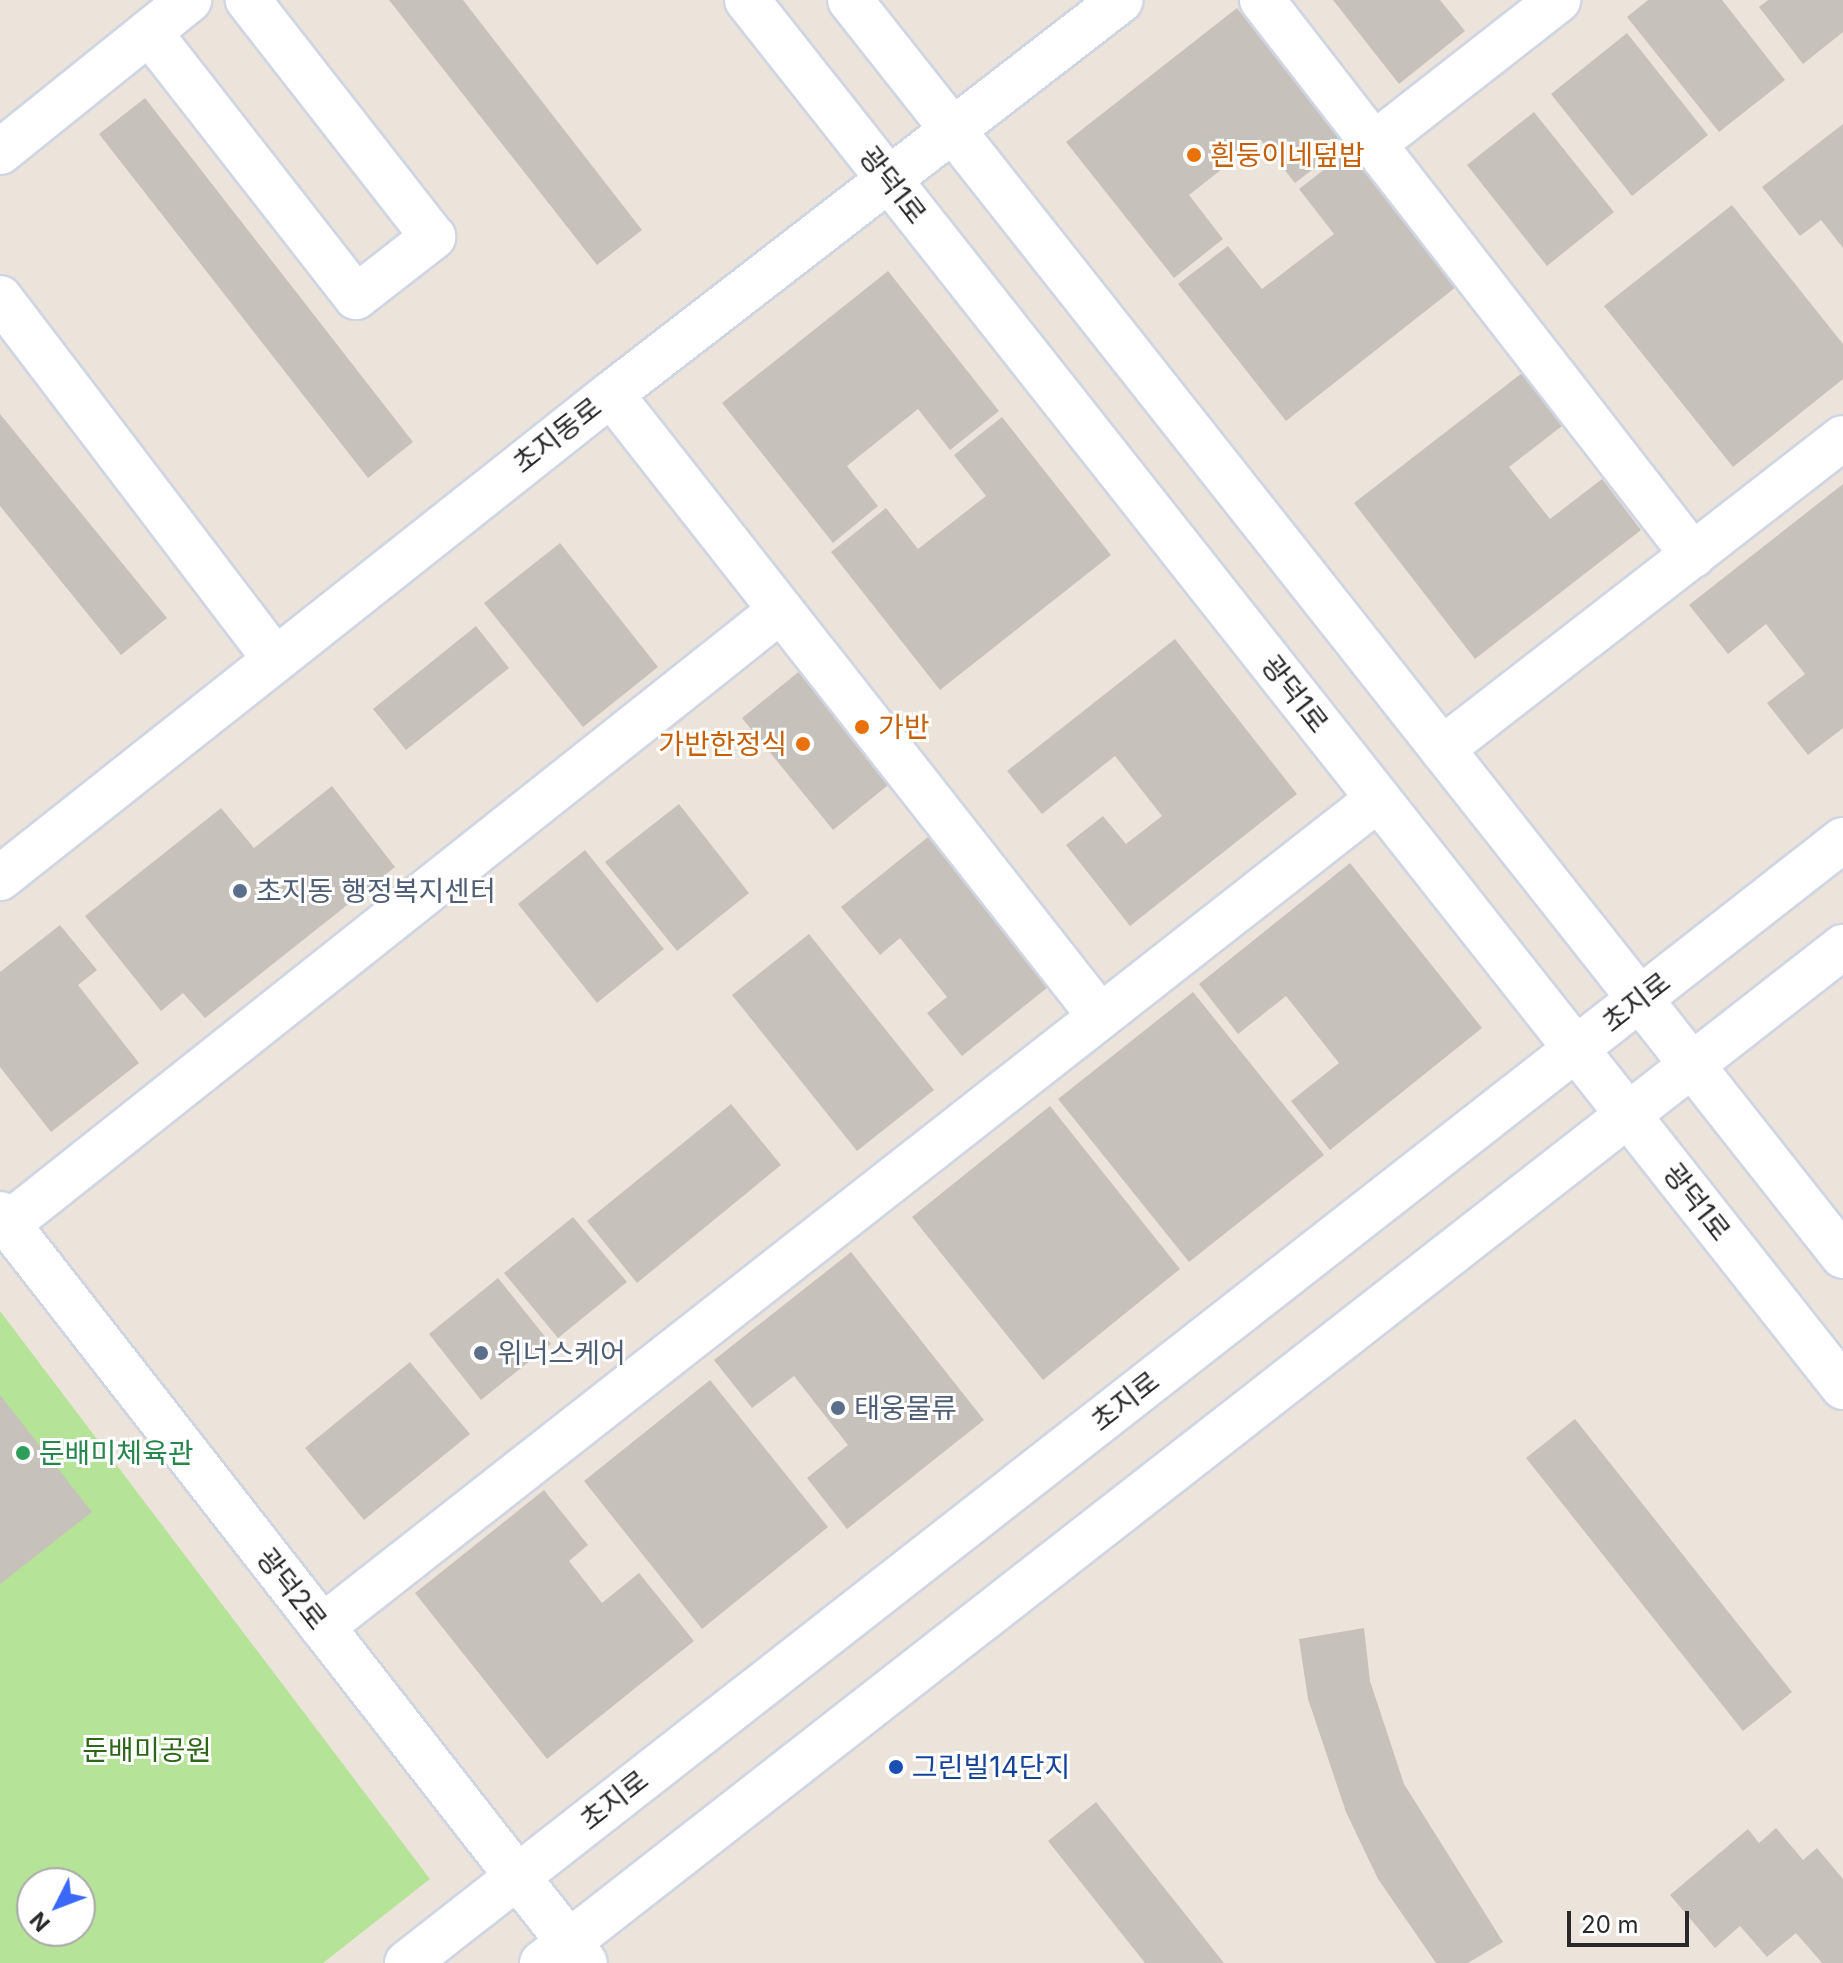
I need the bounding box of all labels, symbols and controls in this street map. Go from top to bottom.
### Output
place label: 흰둥이네덮밥 [1210,138,1365,172]
street label: 광덕1로 [852,140,934,230]
marker: 흰둥이네덮밥 [1185,146,1203,164]
street label: 초지동로 [506,390,608,480]
street label: 광덕1로 [1254,649,1336,739]
place label: 가반 [878,710,930,744]
marker: 가반 [853,718,871,736]
place label: 가반한정식 [658,727,787,761]
marker: 가반한정식 [794,735,812,753]
place label: 초지동 행정복지센터 [256,874,496,908]
marker: 초지동 행정복지센터 [231,882,249,900]
street label: 초지로 [1595,965,1677,1039]
street label: 광덕1로 [1656,1157,1738,1247]
place label: 위너스케어 [497,1336,626,1370]
marker: 위너스케어 [472,1344,490,1362]
street label: 초지로 [1084,1364,1166,1438]
place label: 태웅물류 [854,1391,957,1425]
marker: 태웅물류 [829,1399,847,1417]
place label: 둔배미체육관 [39,1436,194,1470]
marker: 둔배미체육관 [14,1444,32,1462]
street label: 광덕2로 [250,1541,334,1637]
park label: 둔배미공원 [83,1733,211,1767]
place label: 그린빌14단지 [912,1750,1070,1784]
marker: 그린빌14단지 [887,1758,905,1776]
street label: 초지로 [573,1763,655,1837]
north arrow [16,1867,96,1947]
scale bar [1571,1895,1693,1945]
text: N [24,1907,55,1937]
text: 20 m [1581,1910,1639,1939]

